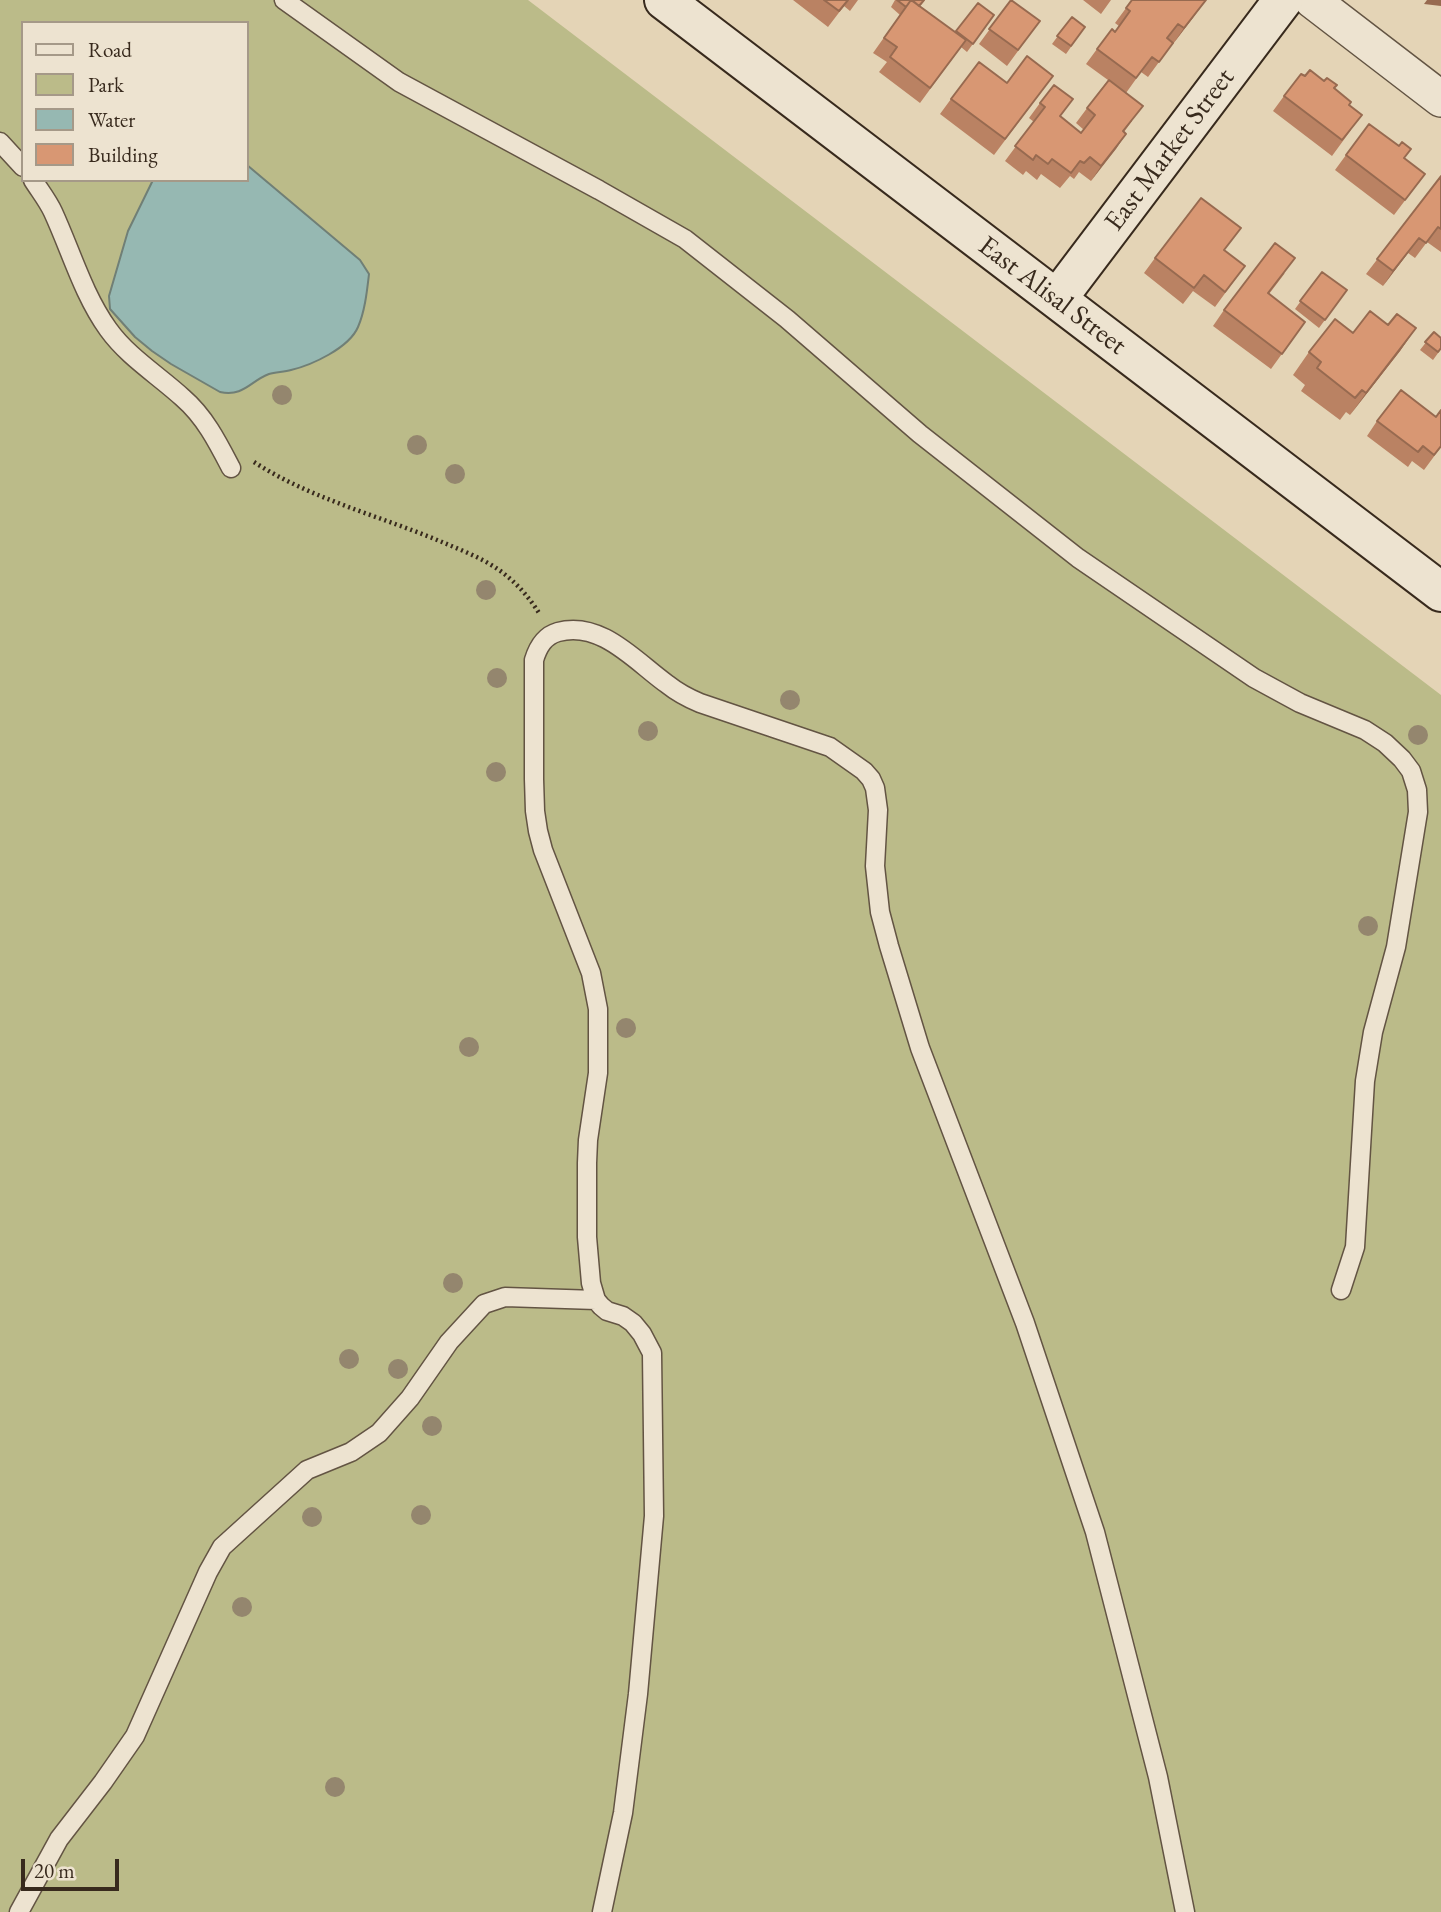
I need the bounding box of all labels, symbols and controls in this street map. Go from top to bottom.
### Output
legend [21,21,248,182]
text: Road [88,36,132,63]
street label: East Market Street [1098,62,1242,238]
text: Park [88,71,124,98]
text: Water [88,106,135,133]
text: Building [88,141,158,168]
street label: East Alisal Street [971,229,1133,363]
scale bar [24,1846,122,1890]
text: 20 m [34,1857,75,1884]

